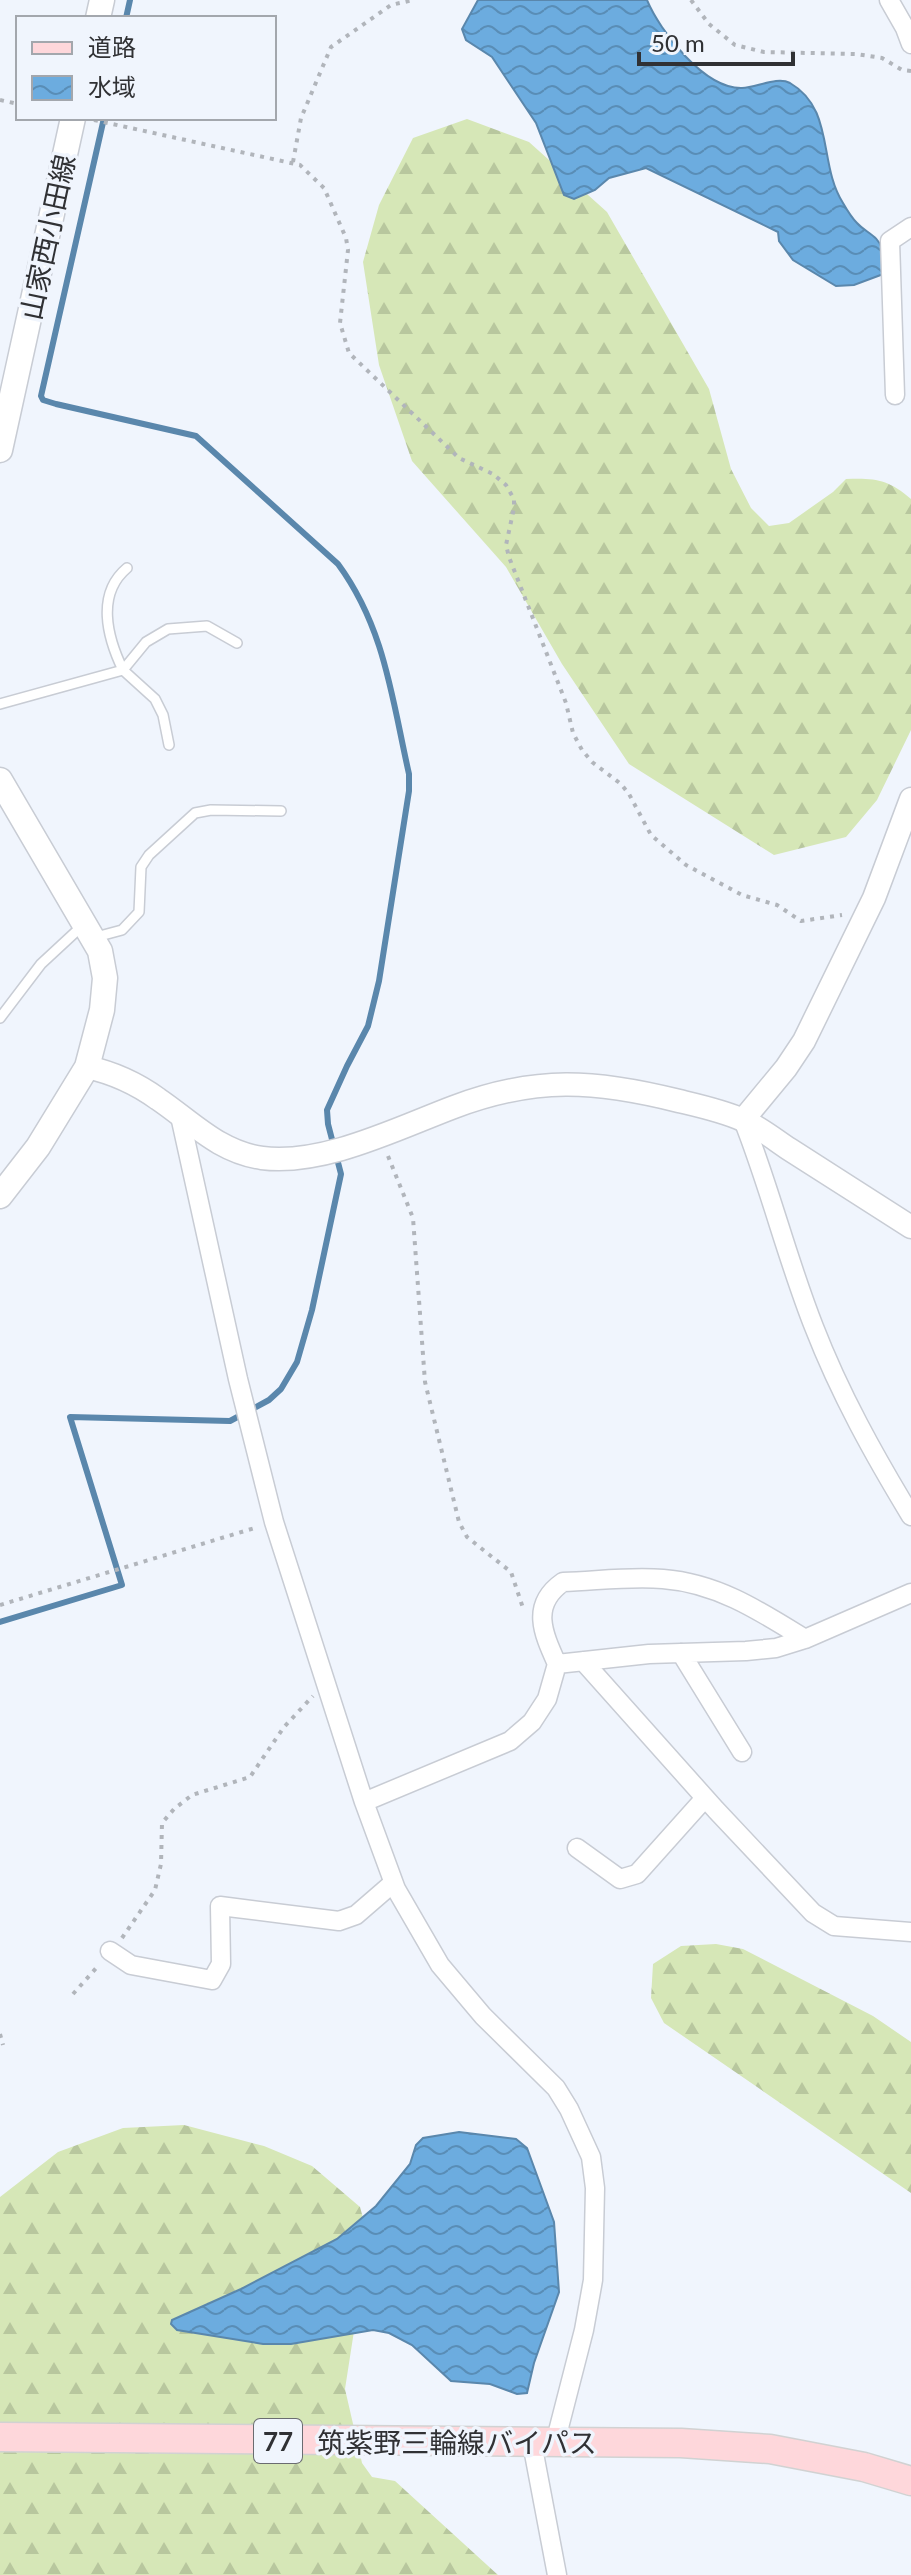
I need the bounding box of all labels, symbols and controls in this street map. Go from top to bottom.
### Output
legend [16,16,276,120]
scale bar [639,16,793,66]
text: 50 m [651,28,705,57]
text: 道路 [88,32,136,61]
text: 水域 [88,72,136,101]
street label: 山家西小田線 [13,151,81,323]
road number: 77 [254,2419,302,2463]
street label: 筑紫野三輪線バイパス [317,2425,597,2459]

